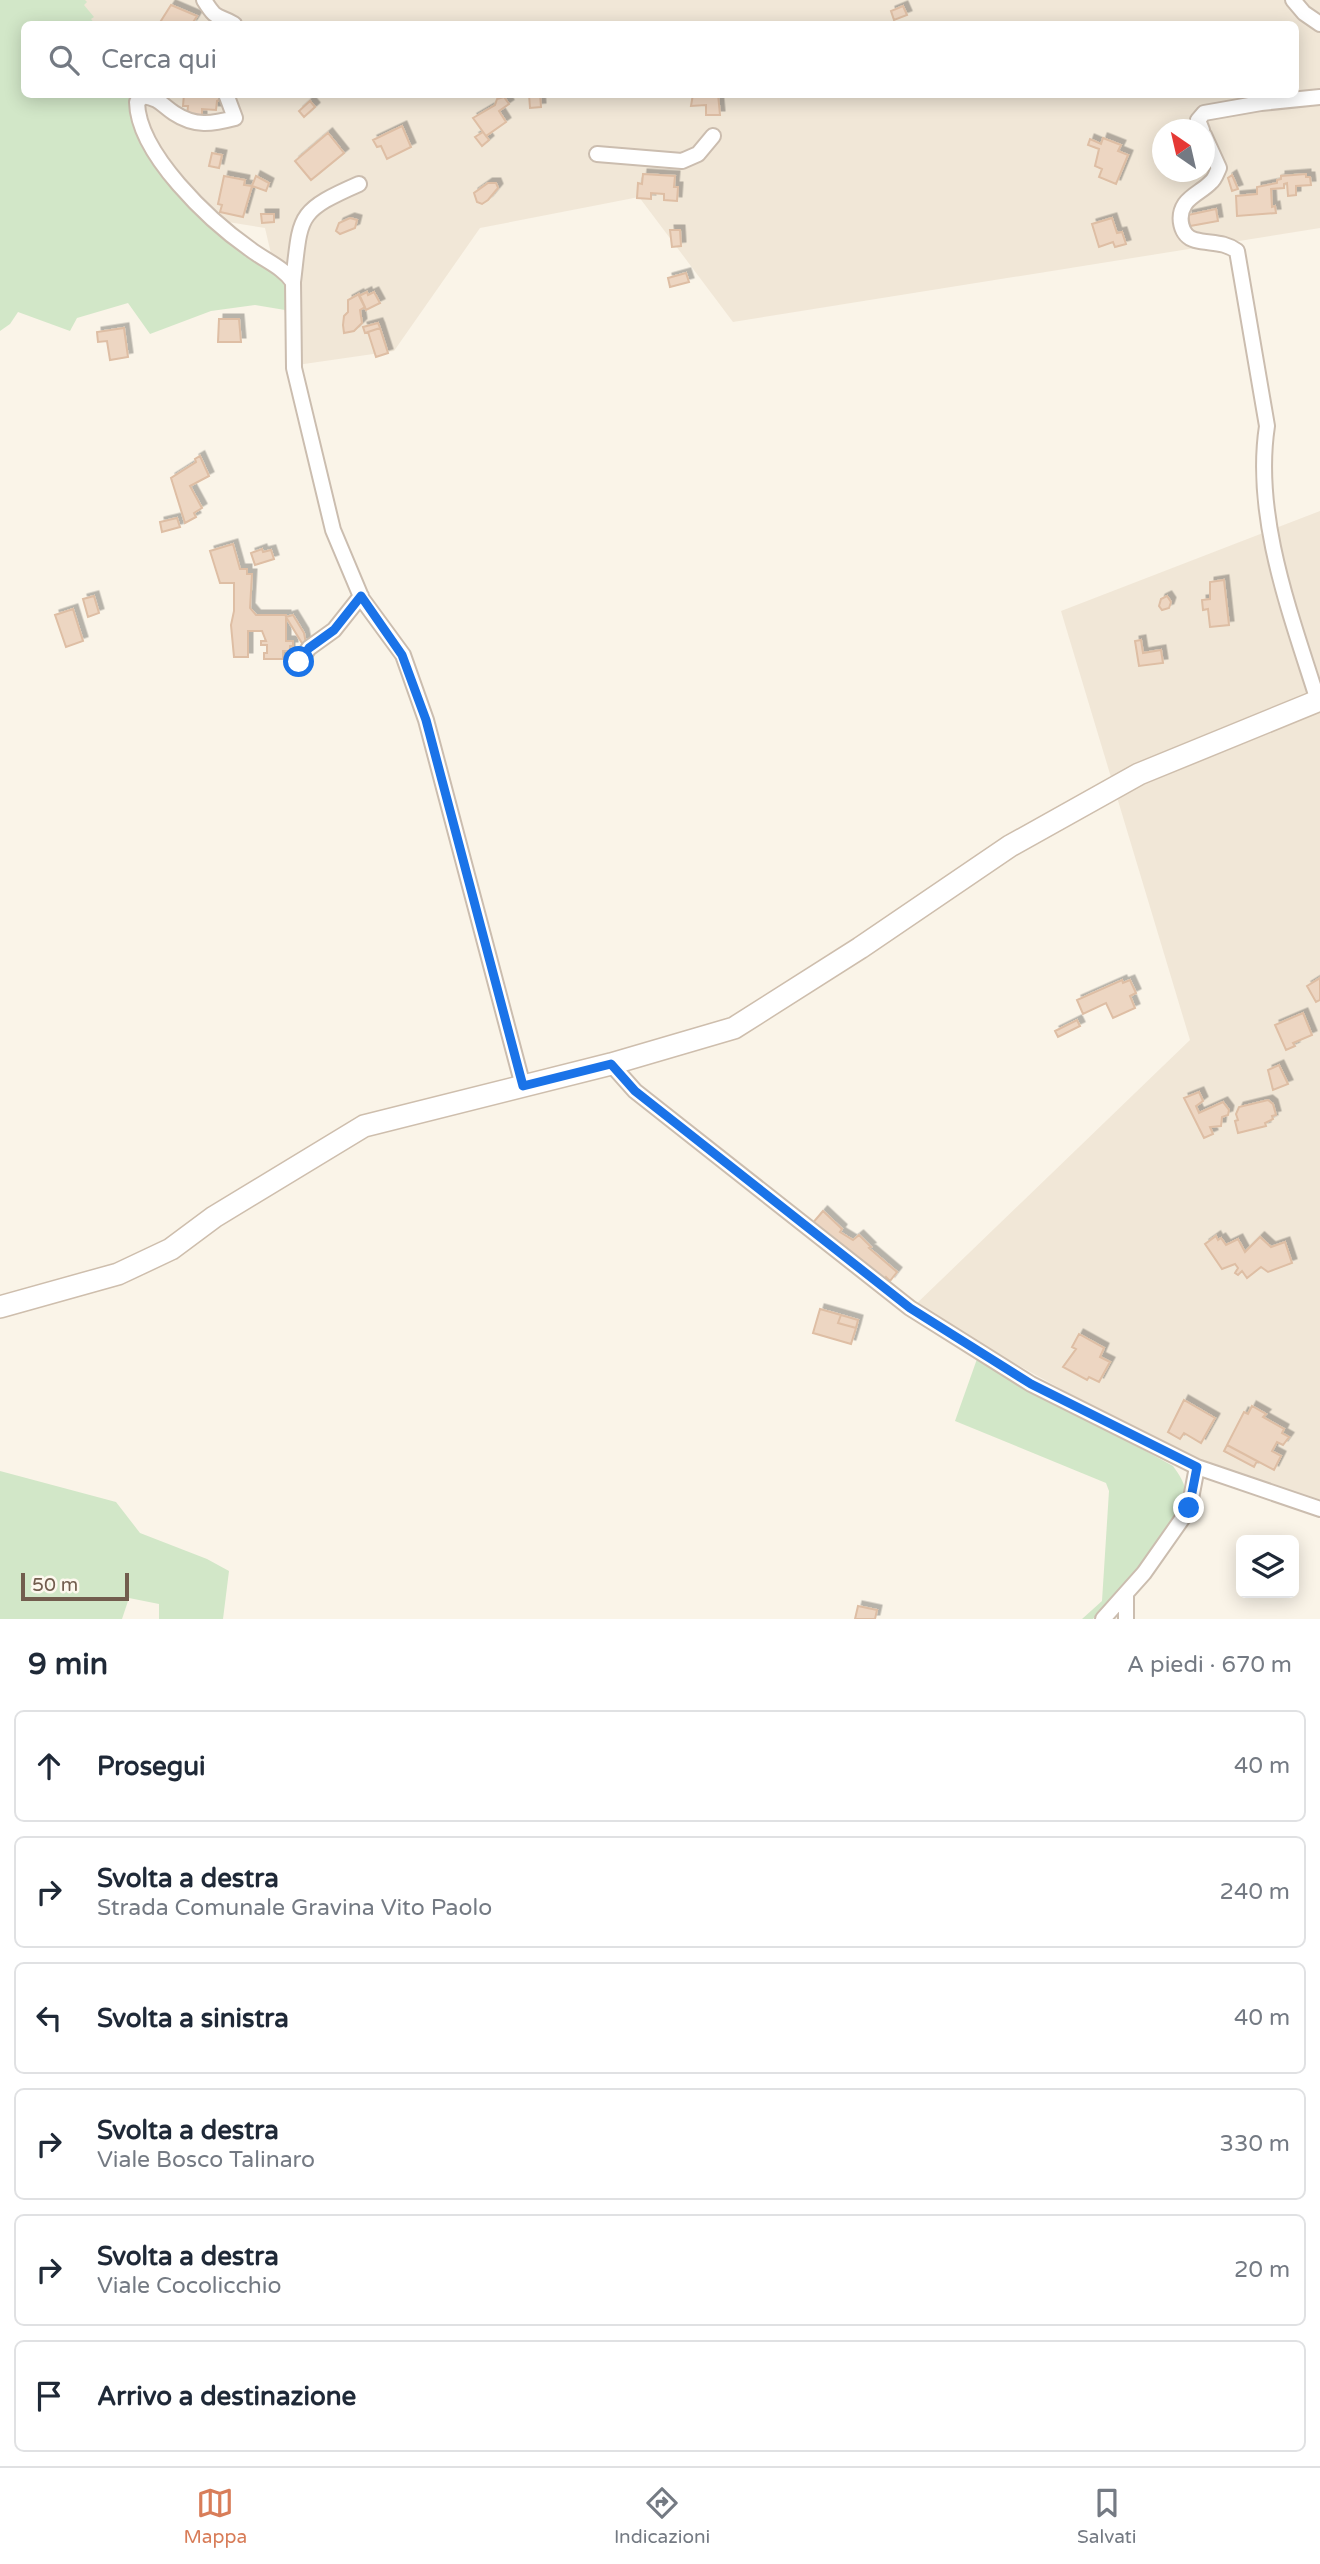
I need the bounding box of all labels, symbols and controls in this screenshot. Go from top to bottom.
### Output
search box [21,21,1299,98]
icon: search [45,41,83,79]
text: Cerca qui [101,44,217,75]
north arrow [1152,119,1215,182]
route start [283,646,314,677]
route end [1173,1492,1204,1523]
map controls [1236,1535,1299,1598]
button: layers [1236,1535,1299,1598]
scale bar [21,1570,130,1602]
text: 50 m [32,1574,78,1596]
text: 9 min [28,1646,108,1683]
text: A piedi · 670 m [1127,1651,1292,1679]
icon: ahead [30,1747,68,1785]
text: Prosegui [97,1751,206,1782]
text: 40 m [1234,1752,1290,1780]
text: Svolta a destra [97,1863,279,1894]
icon: right [30,1873,68,1911]
text: 240 m [1220,1878,1290,1906]
text: Strada Comunale Gravina Vito Paolo [97,1894,492,1922]
icon: left [30,1999,68,2037]
text: Svolta a sinistra [97,2003,289,2034]
text: 40 m [1234,2004,1290,2032]
text: Svolta a destra [97,2115,279,2146]
icon: right [30,2125,68,2163]
text: 330 m [1220,2130,1290,2158]
text: Viale Bosco Talinaro [97,2146,315,2174]
text: Svolta a destra [97,2241,279,2272]
icon: right [30,2251,68,2289]
text: 20 m [1234,2256,1290,2284]
text: Viale Cocolicchio [97,2272,281,2300]
icon: arrive [30,2377,68,2415]
text: Arrivo a destinazione [97,2381,356,2412]
tab: Mappa [183,2484,247,2548]
tab: Indicazioni [614,2484,710,2548]
tab: Salvati [1077,2484,1137,2548]

